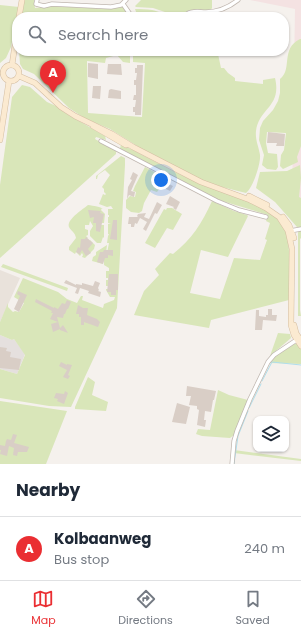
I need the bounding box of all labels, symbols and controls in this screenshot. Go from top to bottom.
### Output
search box [12,12,289,56]
icon: search [26,23,48,45]
text: Search here [58,24,148,45]
pin: A [40,60,66,93]
your location [151,170,171,190]
map controls [253,416,289,452]
button: layers [253,416,289,452]
text: Nearby [16,478,80,502]
text: Kolbaanweg [54,528,152,549]
text: A [24,539,34,558]
text: 240 m [244,539,285,558]
text: Bus stop [54,550,109,569]
tab: Map [31,588,56,629]
tab: Directions [118,588,173,629]
tab: Saved [235,588,270,629]

